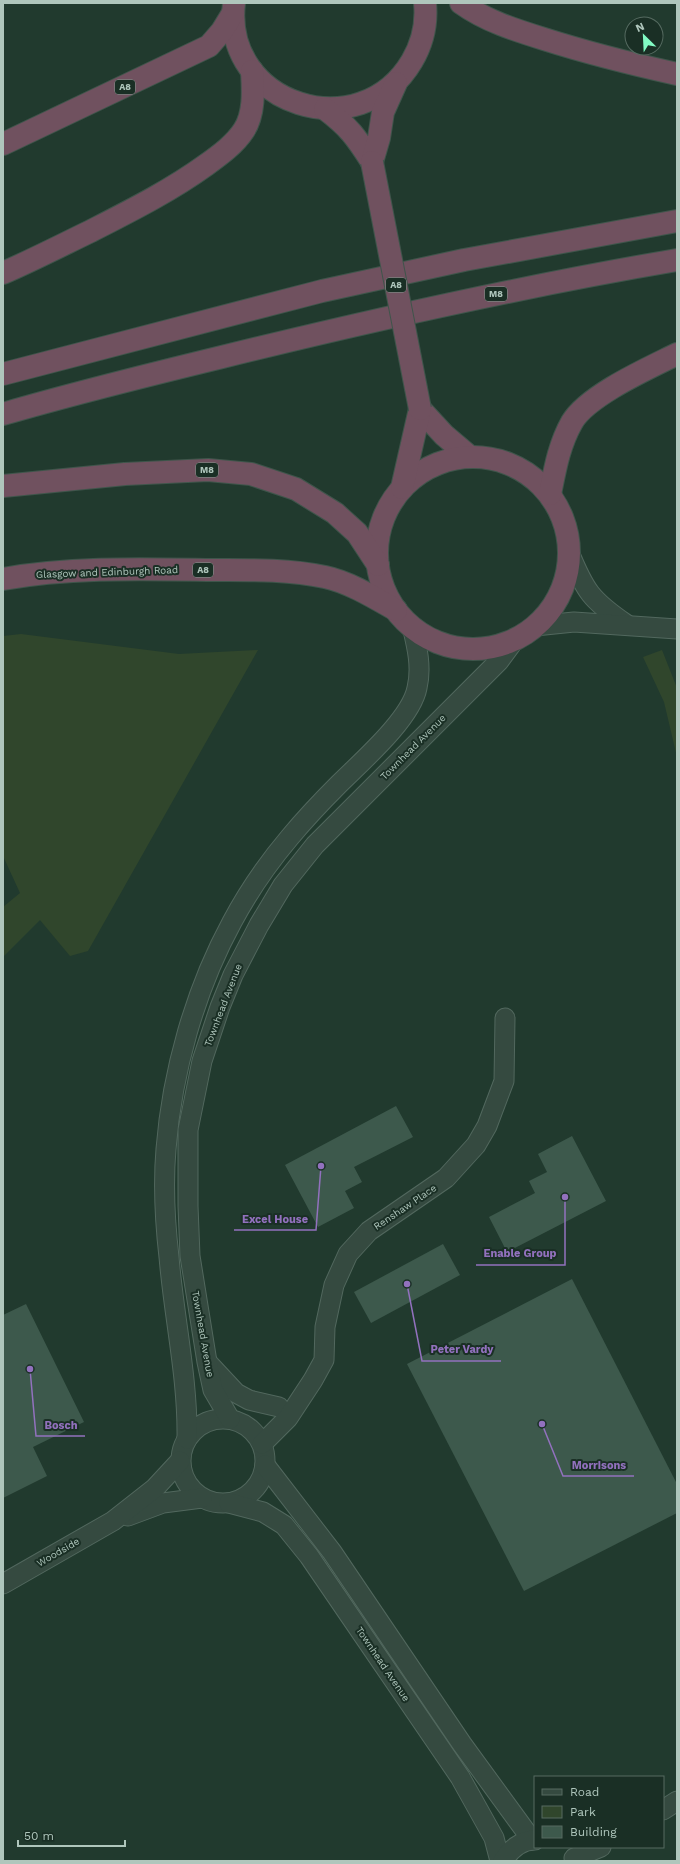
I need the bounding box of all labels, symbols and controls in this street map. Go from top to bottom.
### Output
north arrow [624,16,664,56]
text: N [634,20,647,35]
road number: A8 [115,80,135,94]
road number: A8 [386,278,406,292]
road number: M8 [485,287,507,301]
road number: M8 [196,463,218,477]
road number: A8 [193,563,213,577]
street label: Glasgow and Edinburgh Road [36,564,178,580]
street label: Townhead Avenue [378,712,448,782]
street label: Townhead Avenue [202,962,244,1048]
street label: Renshaw Place [372,1182,439,1232]
callout: Excel House [234,1207,316,1230]
text: Excel House [242,1213,308,1226]
callout: Enable Group [476,1242,565,1265]
text: Enable Group [483,1247,557,1260]
street label: Townhead Avenue [190,1290,216,1378]
callout: Peter Vardy [422,1338,501,1361]
text: Peter Vardy [430,1343,494,1356]
callout: Bosch [36,1413,85,1436]
text: Bosch [45,1419,78,1432]
callout: Morrisons [563,1453,634,1476]
text: Morrisons [572,1459,626,1472]
street label: Woodside [35,1535,82,1569]
street label: Townhead Avenue [354,1625,412,1704]
legend [534,1776,664,1848]
text: Road [570,1785,599,1799]
text: Park [570,1805,596,1819]
scale bar [18,1822,125,1848]
text: Building [570,1825,617,1839]
text: 50 m [24,1829,54,1843]

